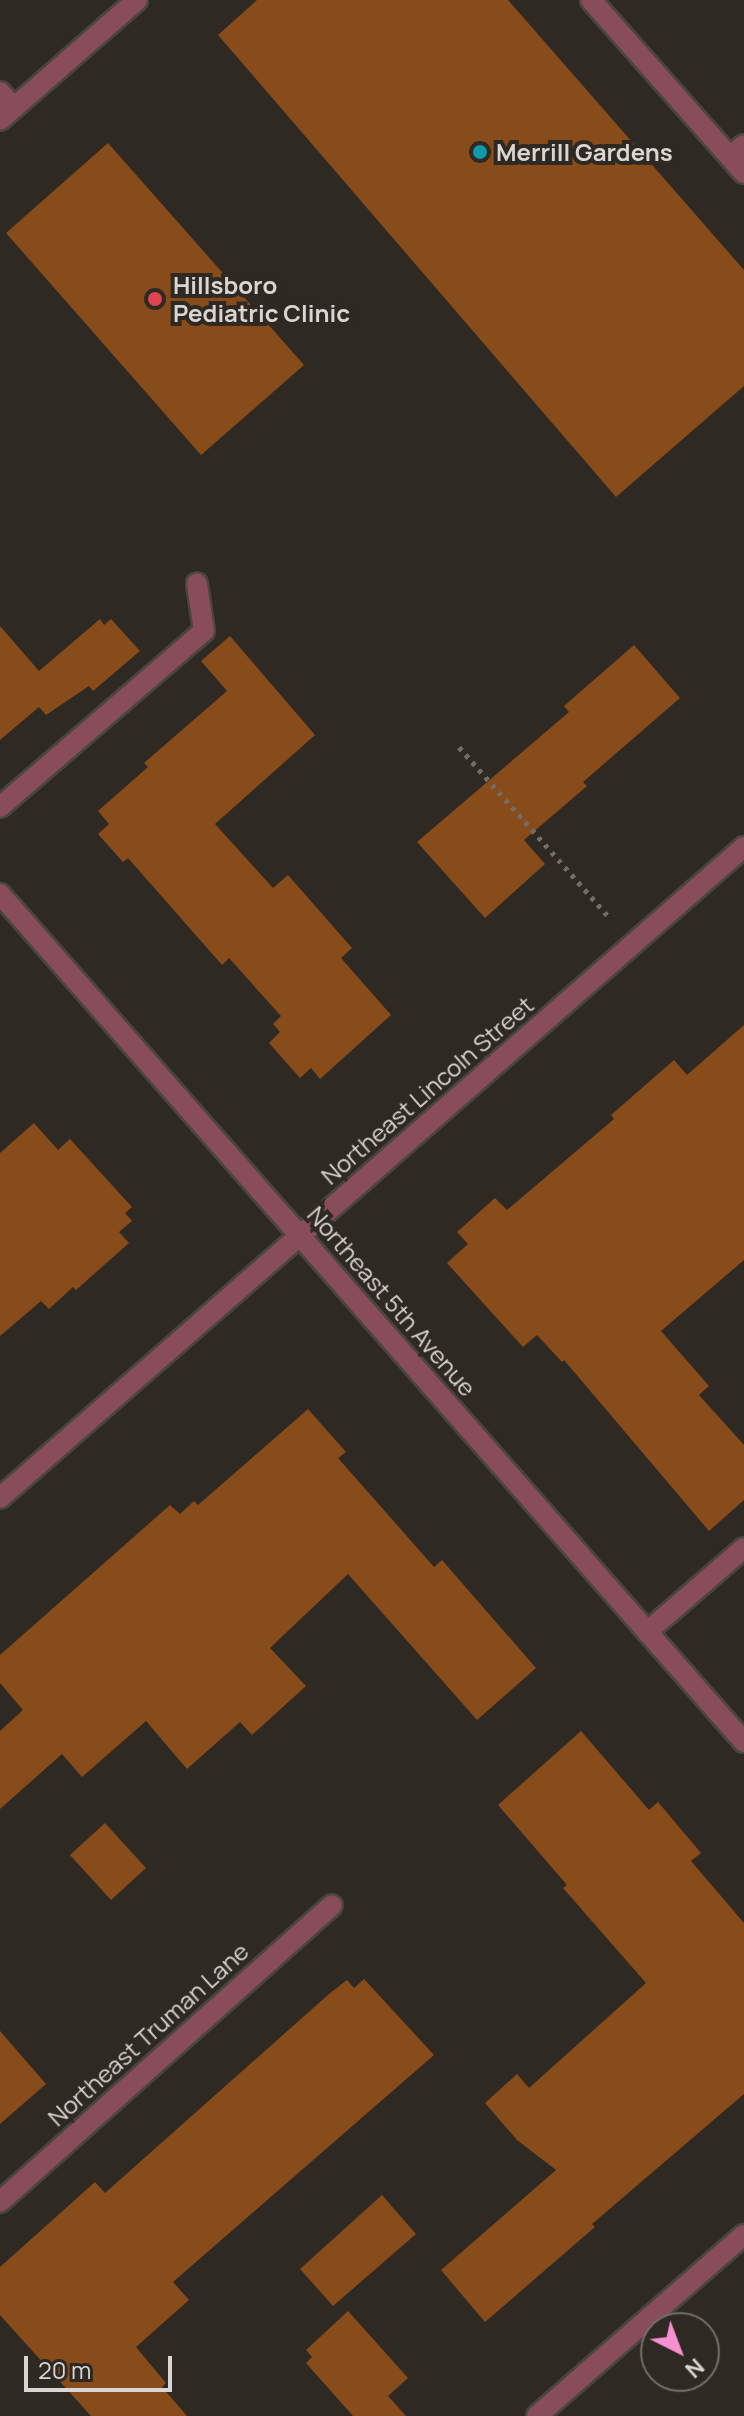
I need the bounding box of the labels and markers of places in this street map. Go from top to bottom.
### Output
place label: Merrill Gardens [496,138,673,166]
marker: Merrill Gardens [471,143,489,161]
place label: Hillsboro Pediatric Clinic [173,271,350,327]
marker: Hillsboro Pediatric Clinic [144,288,166,310]

